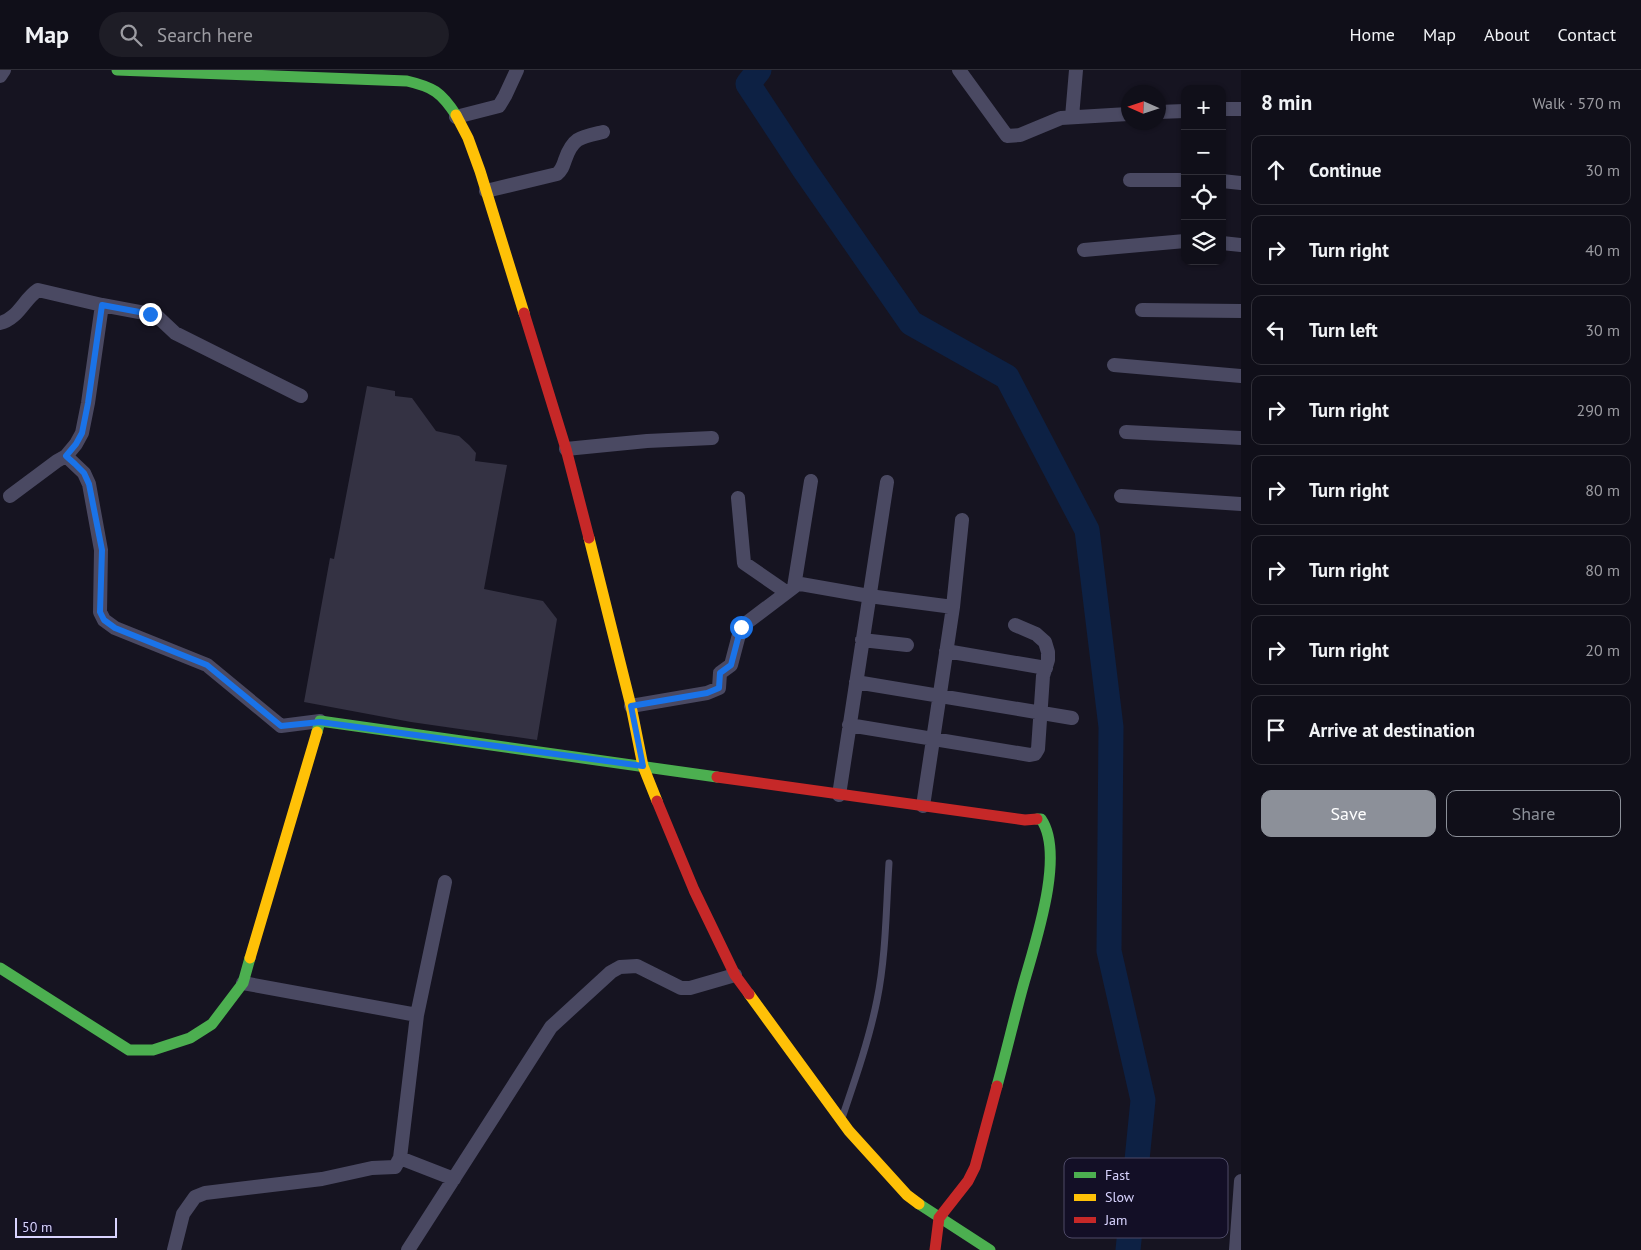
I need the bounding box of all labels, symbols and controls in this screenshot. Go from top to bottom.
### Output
search box [99,12,449,57]
text: Map [25,19,69,50]
icon: search [117,21,145,49]
text: Search here [157,23,253,47]
text: Home [1349,23,1395,46]
text: Map [1423,23,1456,46]
text: About [1484,23,1530,46]
text: Contact [1558,23,1616,46]
north arrow [1121,85,1166,130]
map controls [1181,85,1226,265]
button: + [1181,85,1226,130]
text: 8 min [1261,89,1312,116]
text: Walk · 570 m [1532,93,1621,113]
button: − [1181,130,1226,175]
icon: ahead [1262,156,1290,184]
text: Continue [1309,158,1381,182]
text: 30 m [1585,160,1620,180]
button: locate [1181,175,1226,220]
button: layers [1181,220,1226,265]
icon: right [1262,236,1290,264]
text: Turn right [1309,238,1389,262]
text: 40 m [1585,240,1620,260]
route end [139,303,162,326]
icon: left [1262,316,1290,344]
text: Turn left [1309,318,1378,342]
text: 30 m [1585,320,1620,340]
icon: right [1262,396,1290,424]
text: Turn right [1309,398,1389,422]
text: 290 m [1577,400,1620,420]
icon: right [1262,476,1290,504]
text: Turn right [1309,478,1389,502]
text: 80 m [1585,480,1620,500]
icon: right [1262,556,1290,584]
text: Turn right [1309,558,1389,582]
text: 80 m [1585,560,1620,580]
route start [730,616,753,639]
icon: right [1262,636,1290,664]
text: Turn right [1309,638,1389,662]
text: 20 m [1585,640,1620,660]
icon: arrive [1262,716,1290,744]
text: Arrive at destination [1309,718,1475,742]
button: Save [1261,790,1436,837]
button: Share [1446,790,1621,837]
legend [1064,1158,1228,1238]
text: Fast [1105,1166,1130,1184]
text: Slow [1105,1188,1135,1206]
text: Jam [1104,1211,1127,1229]
scale bar [15,1215,118,1238]
text: 50 m [22,1218,52,1236]

